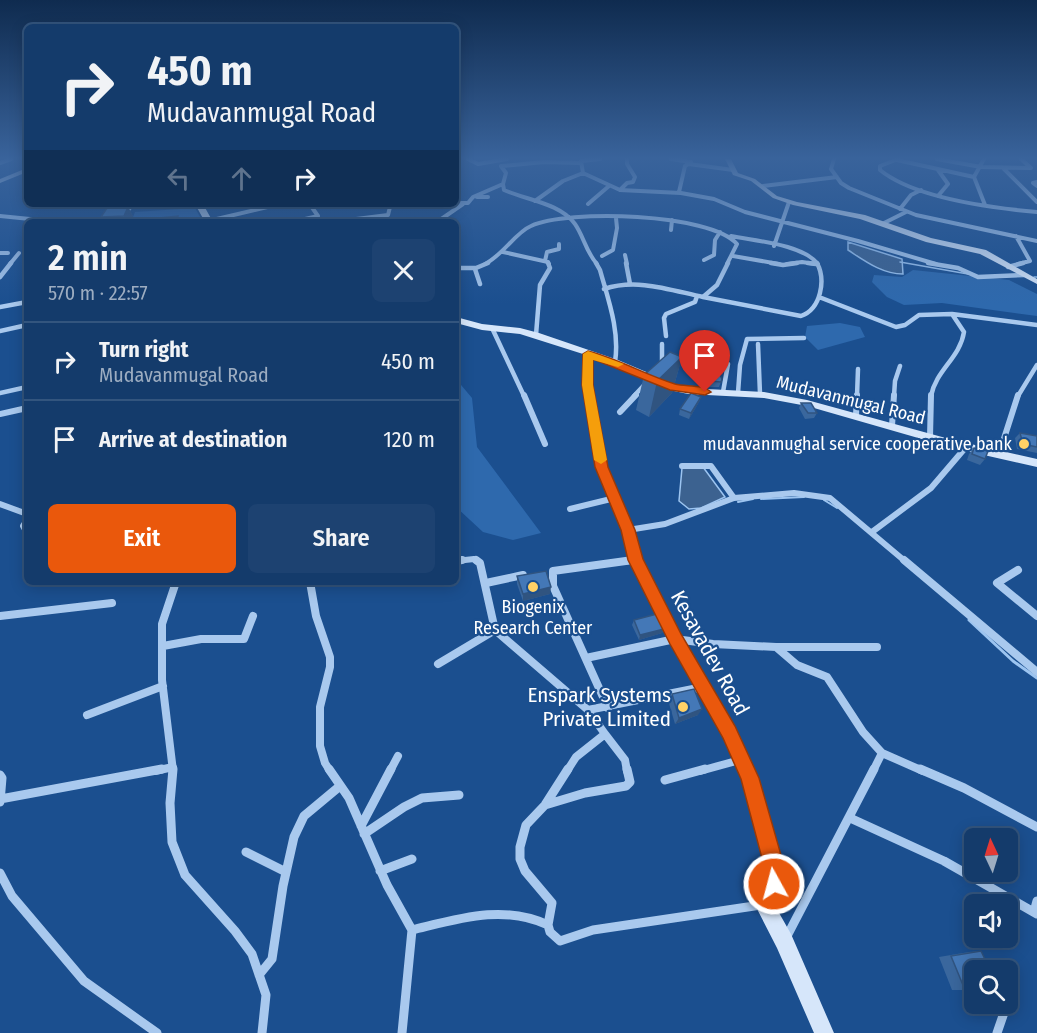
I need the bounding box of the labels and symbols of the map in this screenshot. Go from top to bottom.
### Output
pin [679,330,730,392]
street label: Mudavanmugal Road [774,371,928,429]
place label: mudavanmughal service cooperative bank [703,433,1013,455]
marker: mudavanmughal service cooperative bank [1017,437,1031,451]
marker: Biogenix Research Center [526,580,540,594]
street label: Kesavadev Road [665,586,755,720]
place label: Biogenix Research Center [474,596,593,639]
place label: Enspark Systems Private Limited [528,682,671,732]
marker: Enspark Systems Private Limited [676,700,690,714]
north arrow [964,828,1018,882]
position arrow [742,852,806,916]

